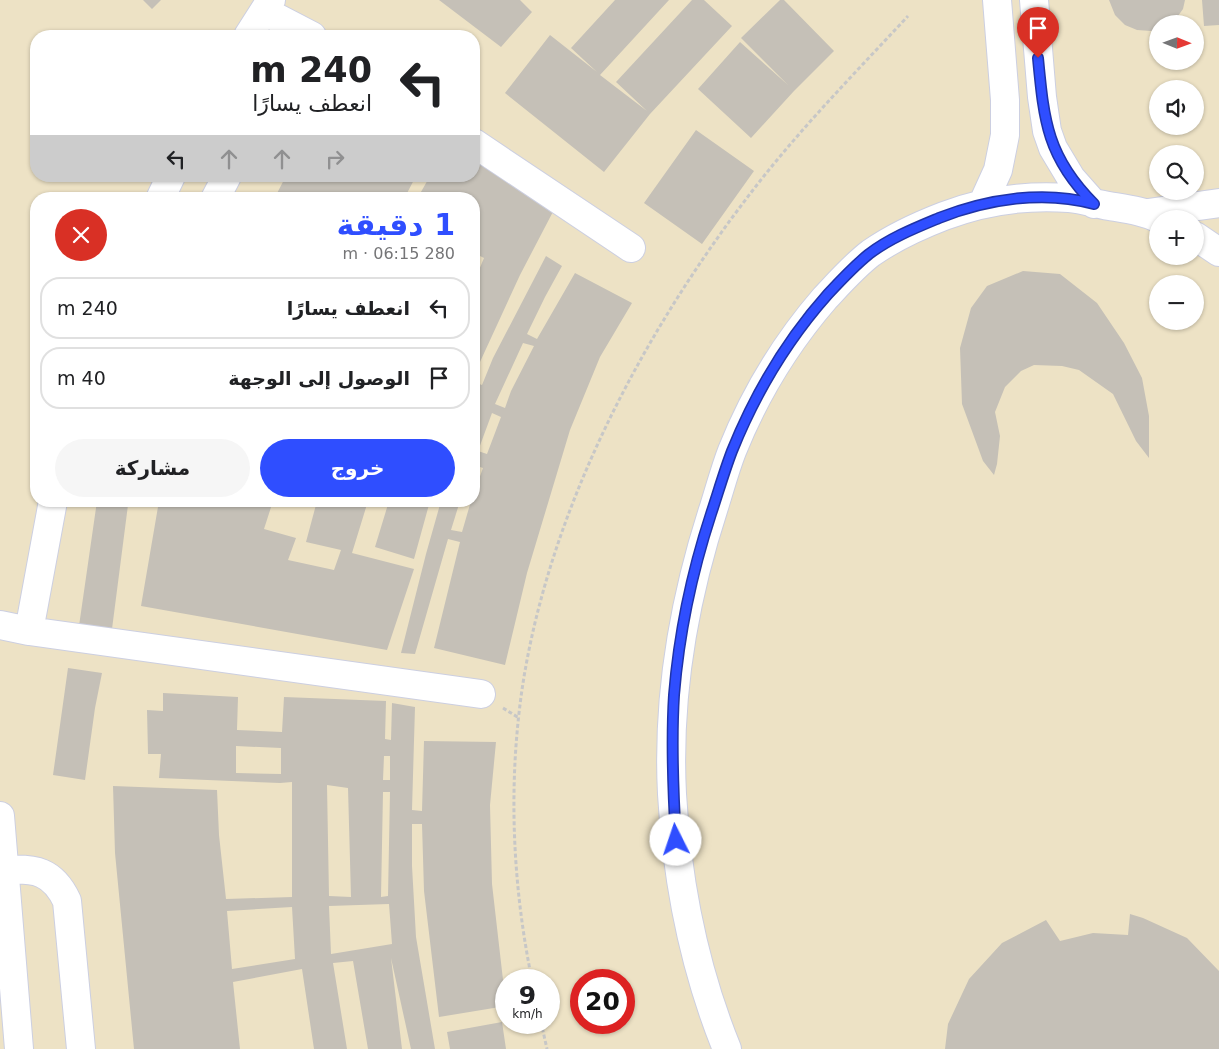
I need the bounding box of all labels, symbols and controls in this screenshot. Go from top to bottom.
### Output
pin [1017,7,1059,58]
icon: arrive [1024,14,1052,42]
north arrow [1149,15,1204,70]
map controls [1149,15,1204,330]
text: 240 m [250,50,372,90]
icon: left [390,50,455,115]
button: sound [1149,80,1204,135]
text: انعطف يسارًا [252,91,372,116]
icon: left [162,145,190,173]
icon: ahead [215,145,243,173]
icon: ahead [268,145,296,173]
icon: right [321,145,349,173]
button: search [1149,145,1204,200]
text: 1 دقيقة [337,207,455,242]
button: close [55,209,107,261]
button: + [1149,210,1204,265]
text: 280 m · 06:15 [342,244,455,263]
button: − [1149,275,1204,330]
icon: left [425,294,453,322]
text: 240 m [57,297,118,319]
text: انعطف يسارًا [287,297,410,319]
icon: arrive [425,364,453,392]
text: 40 m [57,367,106,389]
text: الوصول إلى الوجهة [228,367,410,389]
button: مشاركة [55,439,250,497]
button: خروج [260,439,455,497]
position arrow [649,813,701,865]
speed limit sign: 20 [570,969,635,1034]
text: 9 [519,981,536,1010]
text: km/h [512,1007,543,1021]

